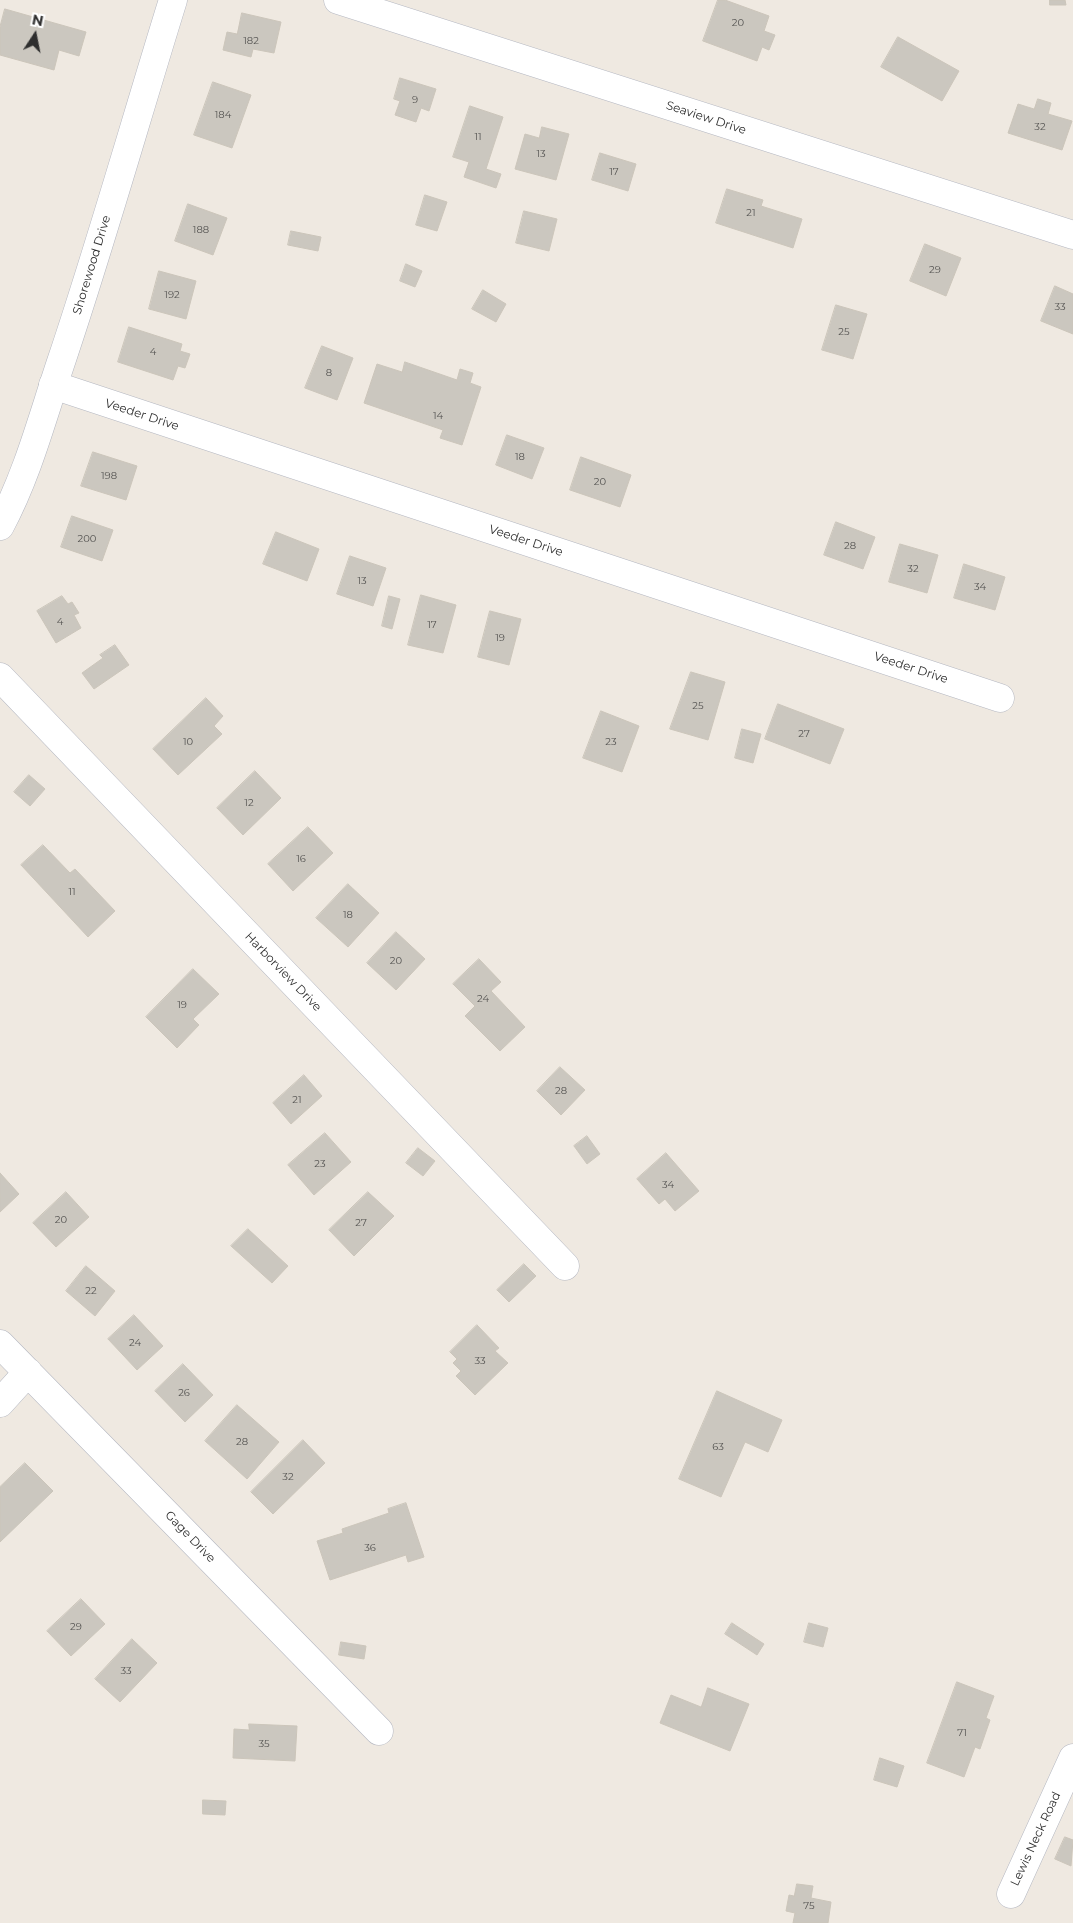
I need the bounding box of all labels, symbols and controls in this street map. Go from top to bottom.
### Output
north arrow [10,10,60,60]
text: N [31,10,45,30]
house number: 20 [732,17,744,29]
house number: 182 [243,35,259,47]
house number: 9 [412,94,418,106]
street label: Seaview Drive [664,98,748,138]
house number: 184 [215,109,231,121]
house number: 32 [1034,121,1046,133]
house number: 11 [474,131,482,143]
house number: 13 [536,148,546,160]
house number: 17 [609,166,619,178]
house number: 21 [746,207,756,219]
street label: Shorewood Drive [70,214,114,316]
house number: 188 [193,224,209,236]
house number: 29 [929,264,941,276]
house number: 192 [164,289,180,301]
house number: 33 [1054,301,1066,313]
house number: 25 [838,326,850,338]
house number: 4 [150,346,156,358]
house number: 8 [326,367,332,379]
street label: Veeder Drive [103,396,181,434]
house number: 14 [433,410,443,422]
house number: 18 [515,451,525,463]
house number: 198 [101,470,117,482]
house number: 20 [594,476,606,488]
street label: Veeder Drive [487,522,565,560]
house number: 200 [78,533,96,545]
house number: 28 [844,540,856,552]
house number: 32 [907,563,919,575]
house number: 13 [357,575,367,587]
house number: 34 [974,581,986,593]
house number: 4 [57,616,63,628]
house number: 17 [427,619,437,631]
house number: 19 [495,632,505,644]
street label: Veeder Drive [872,649,950,687]
house number: 25 [692,700,704,712]
house number: 27 [798,728,810,740]
house number: 10 [183,736,193,748]
house number: 23 [605,736,617,748]
house number: 12 [244,797,254,809]
house number: 16 [296,853,306,865]
house number: 11 [68,886,76,898]
house number: 18 [343,909,353,921]
street label: Harborview Drive [242,930,324,1014]
house number: 20 [390,955,402,967]
house number: 24 [477,993,489,1005]
house number: 19 [177,999,187,1011]
house number: 28 [555,1085,567,1097]
house number: 21 [292,1094,302,1106]
house number: 23 [314,1158,326,1170]
house number: 34 [662,1179,674,1191]
house number: 20 [55,1214,67,1226]
house number: 27 [355,1217,367,1229]
house number: 22 [85,1285,97,1297]
house number: 24 [129,1337,141,1349]
house number: 33 [474,1355,486,1367]
house number: 26 [178,1387,190,1399]
house number: 28 [236,1436,248,1448]
house number: 63 [712,1441,724,1453]
house number: 32 [282,1471,294,1483]
street label: Gage Drive [162,1508,218,1566]
house number: 36 [364,1542,376,1554]
house number: 29 [70,1621,82,1633]
house number: 33 [120,1665,132,1677]
house number: 71 [957,1727,967,1739]
house number: 35 [258,1738,270,1750]
street label: Lewis Neck Road [1008,1790,1064,1888]
house number: 75 [803,1900,815,1912]

